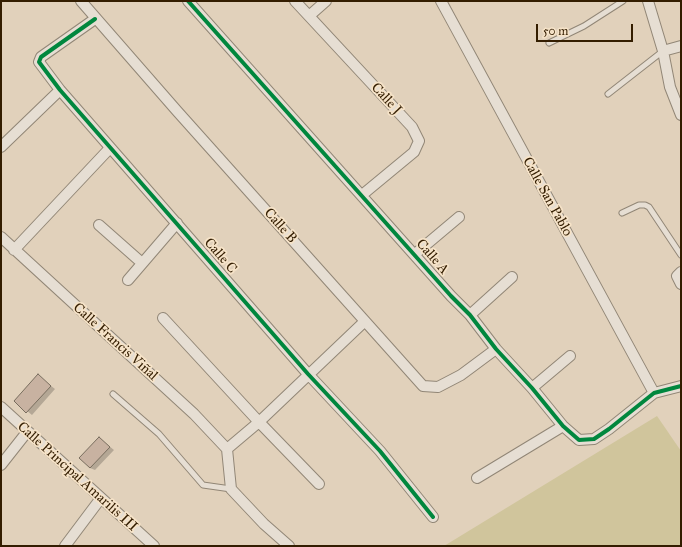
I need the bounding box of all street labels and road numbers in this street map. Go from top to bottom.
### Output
street label: Calle J [367,80,405,118]
street label: Calle San Pablo [518,155,576,239]
street label: Calle B [260,205,300,247]
street label: Calle C [200,235,240,277]
street label: Calle A [412,236,452,278]
street label: Calle Francis Viñal [69,300,161,384]
street label: Calle Principal Amarilis III [13,419,141,535]

